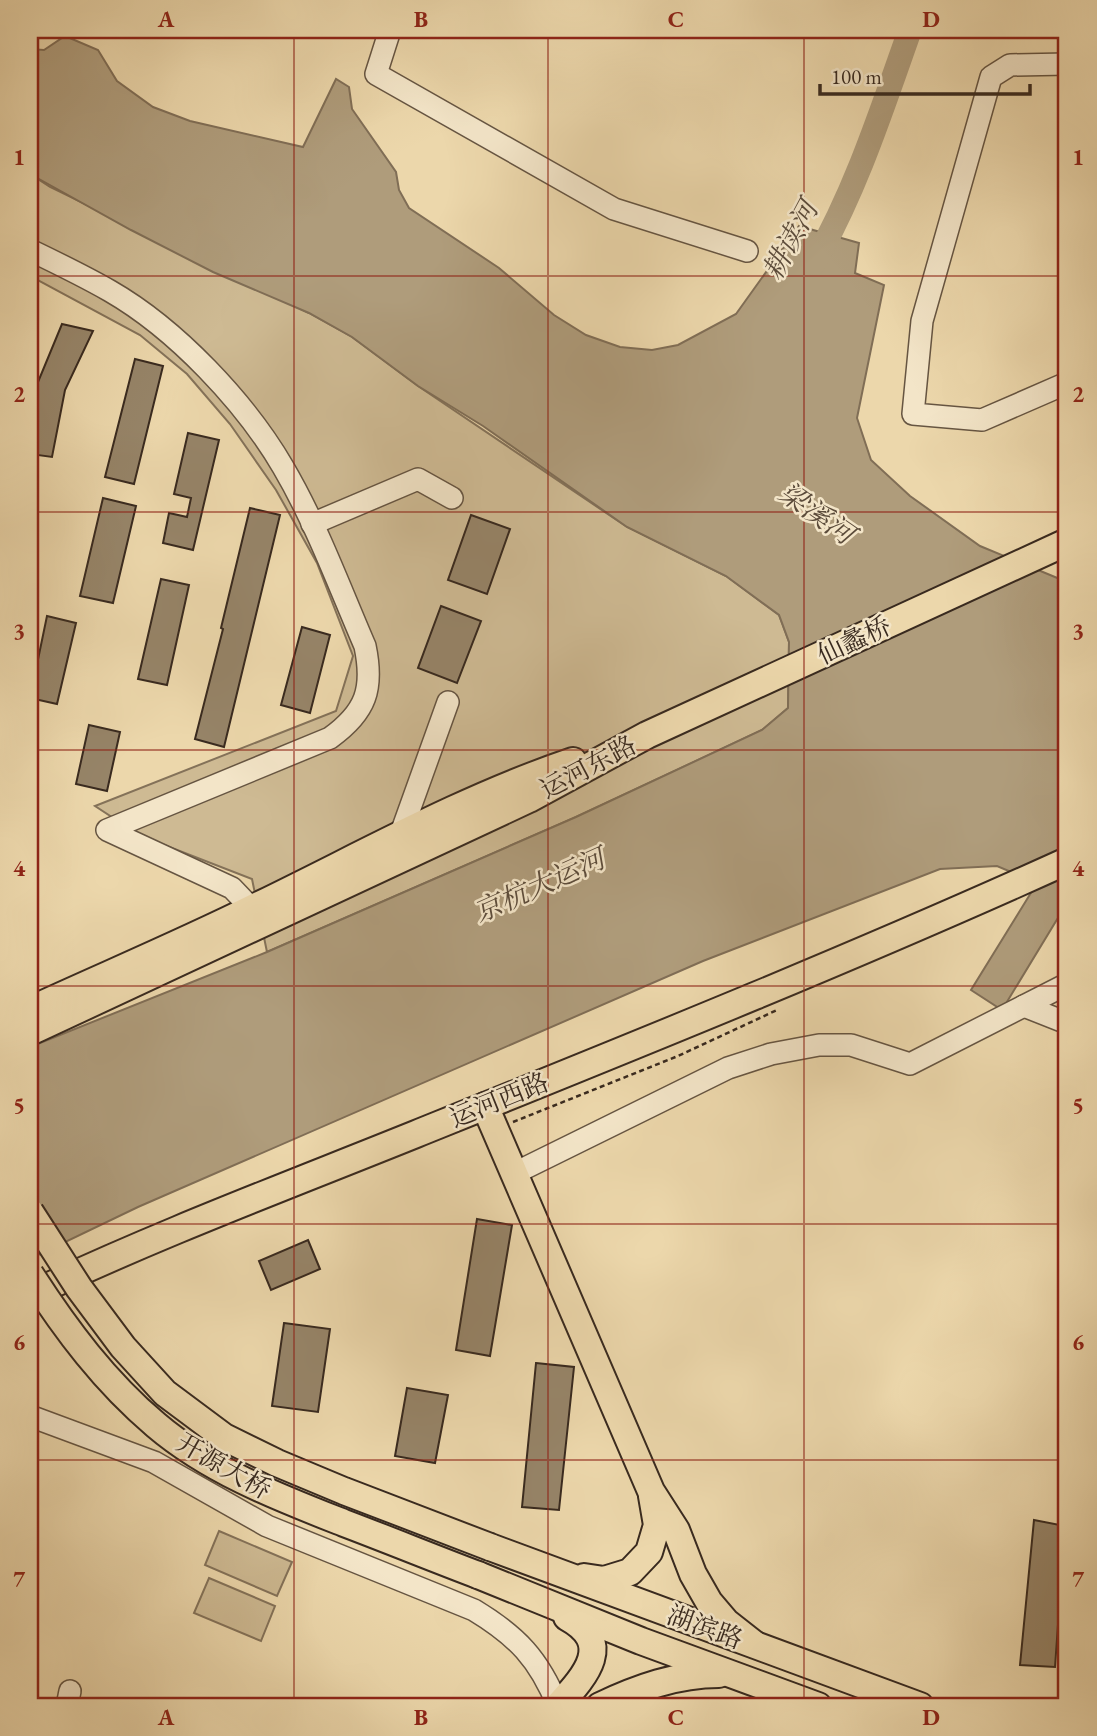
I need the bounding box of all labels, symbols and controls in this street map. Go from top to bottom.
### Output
text: A [157,4,175,34]
text: B [414,4,428,34]
text: C [668,4,684,34]
text: D [922,4,940,34]
scale bar [820,52,1030,96]
text: 100 m [831,63,882,90]
text: 1 [13,142,25,172]
text: 1 [1072,142,1084,172]
water label: 耕读河 [754,190,828,286]
text: 2 [13,379,25,409]
text: 2 [1072,379,1084,409]
water label: 梁溪河 [772,474,866,555]
street label: 仙蠡桥 [811,608,897,672]
text: 3 [13,616,25,646]
text: 3 [1072,616,1084,646]
street label: 运河东路 [534,728,642,806]
water label: 京杭大运河 [468,838,615,930]
text: 4 [13,853,26,883]
text: 4 [1072,853,1085,883]
street label: 运河西路 [444,1065,554,1135]
text: 5 [13,1090,25,1120]
text: 5 [1072,1090,1084,1120]
text: 6 [13,1327,25,1357]
text: 6 [1072,1327,1084,1357]
street label: 开源大桥 [170,1425,278,1507]
text: 7 [13,1564,26,1594]
text: 7 [1072,1564,1085,1594]
street label: 湖滨路 [663,1598,747,1656]
text: A [157,1702,175,1732]
text: B [414,1702,428,1732]
text: C [668,1702,684,1732]
text: D [922,1702,940,1732]

